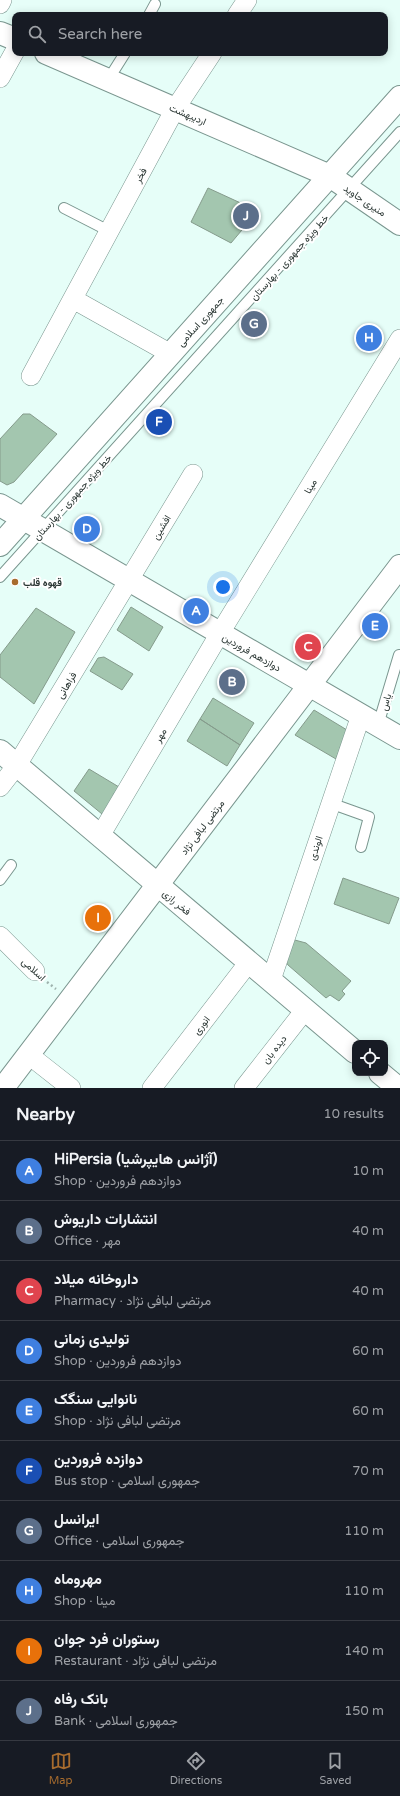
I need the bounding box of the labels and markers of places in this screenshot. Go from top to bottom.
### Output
pin: J [233,201,259,231]
pin: G [241,309,267,339]
pin: H [356,323,382,353]
pin: F [146,407,172,437]
pin: D [74,514,100,544]
marker: قهوه قلب [10,577,20,587]
place label: قهوه قلب [23,577,62,589]
pin: A [183,596,209,626]
pin: E [362,611,388,641]
pin: C [295,632,321,662]
pin: B [219,667,245,697]
pin: I [85,903,111,933]

